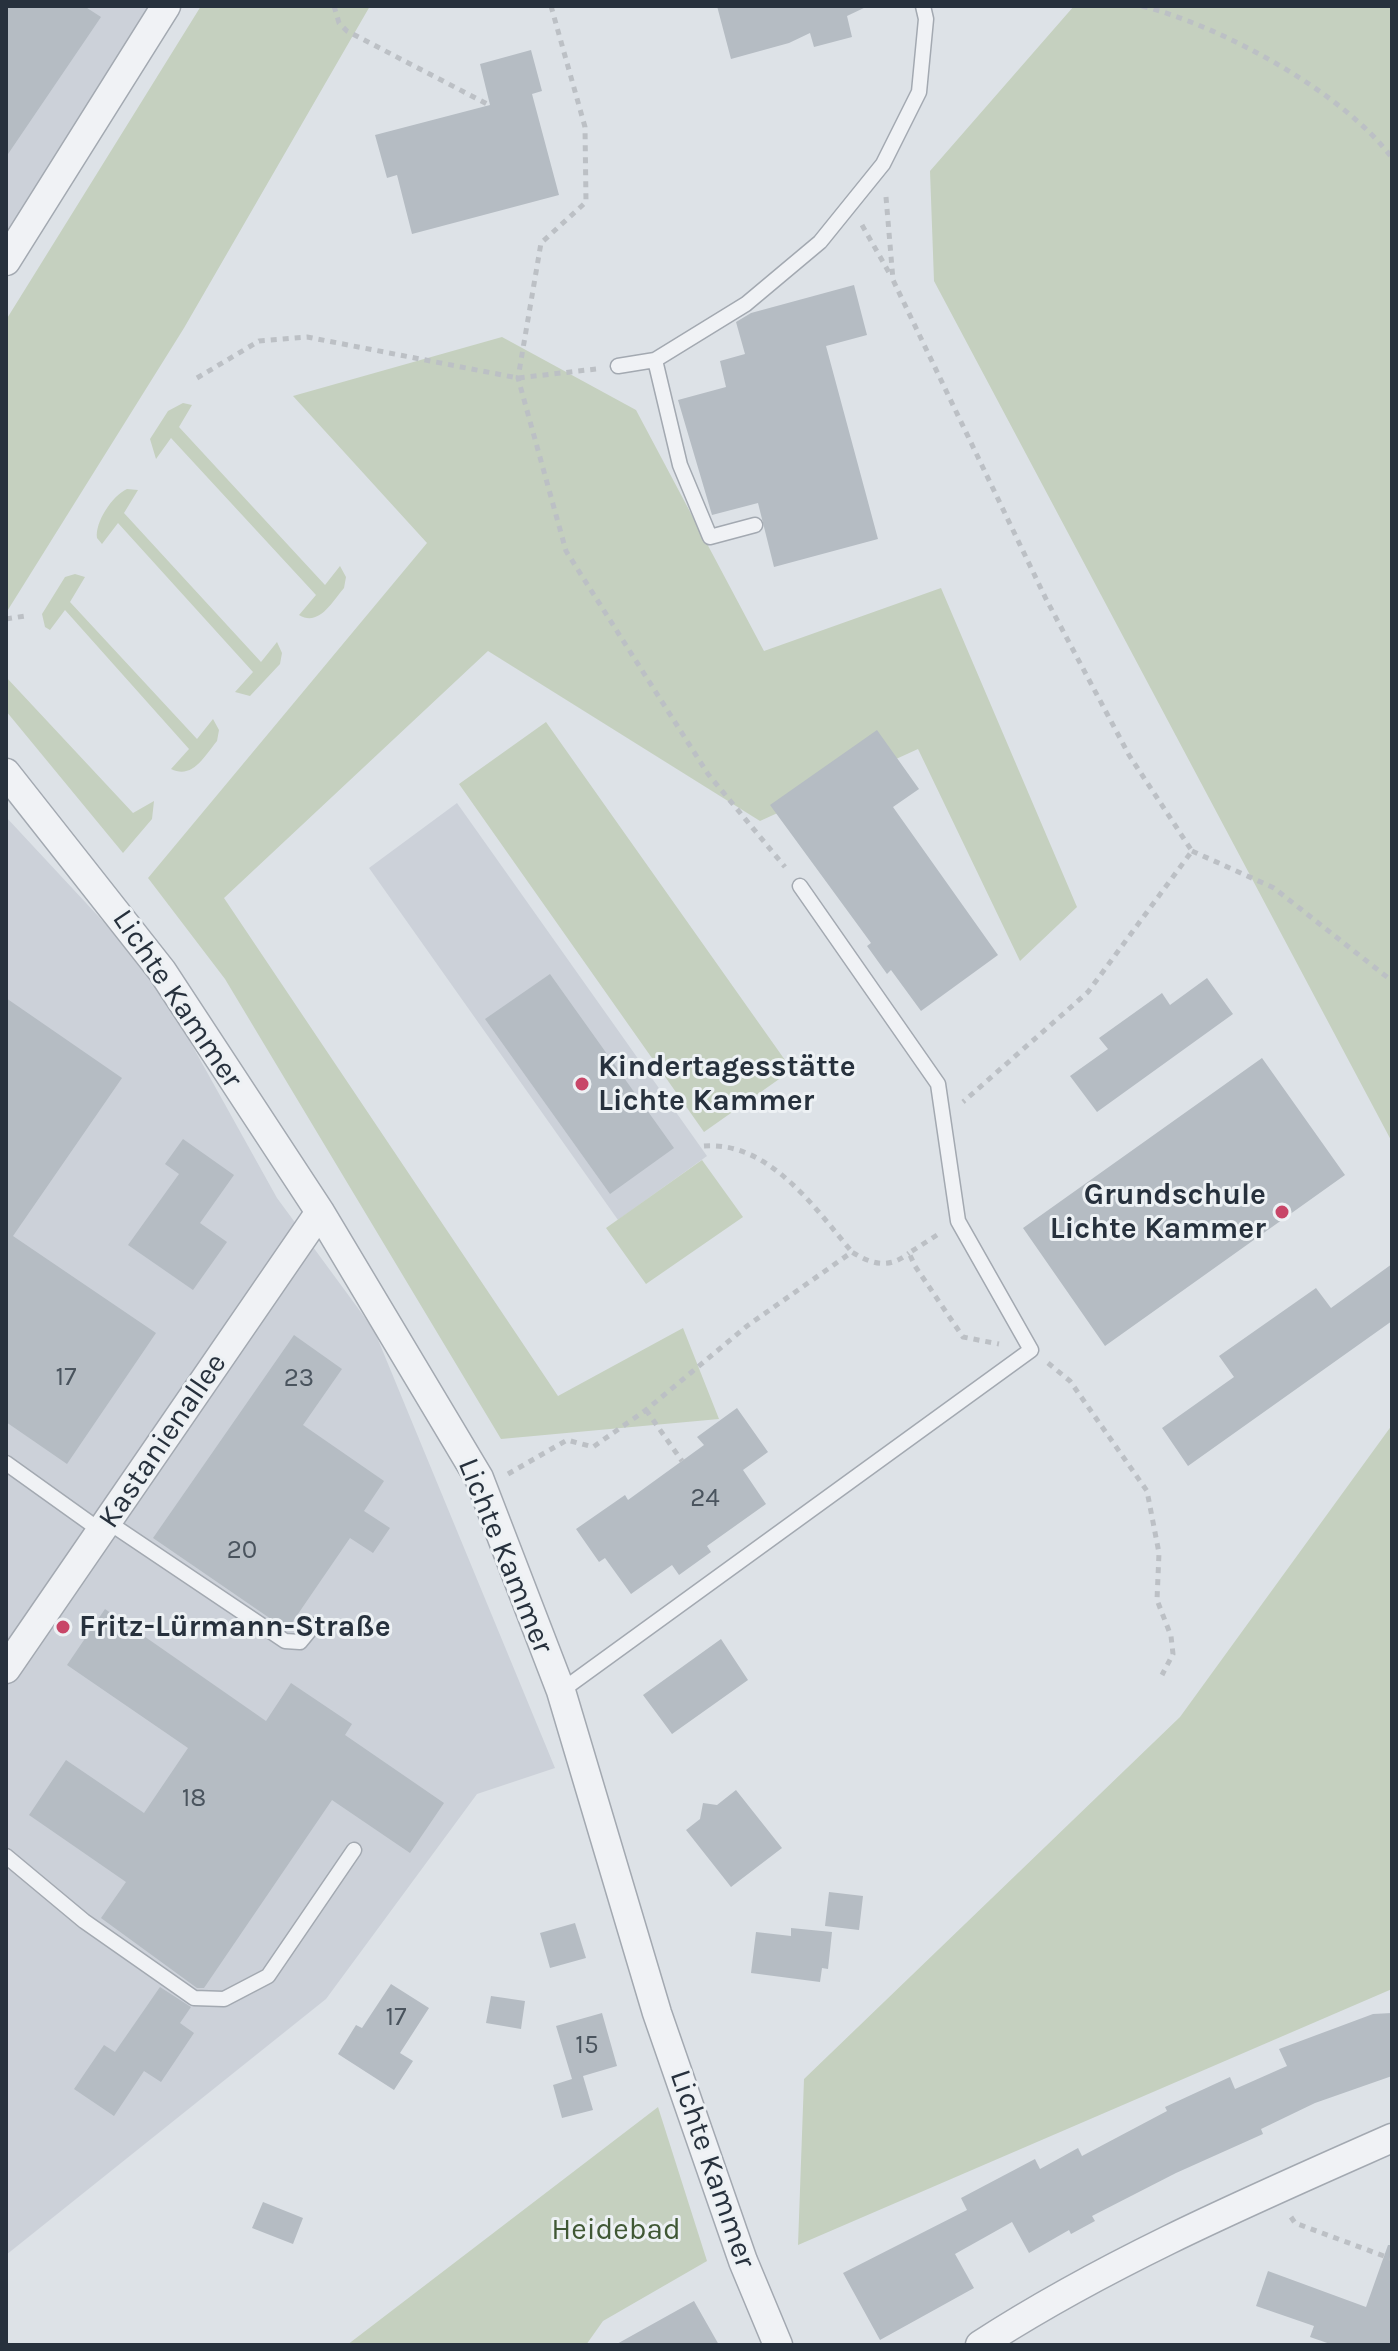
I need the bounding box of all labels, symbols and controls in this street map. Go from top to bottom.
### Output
street label: Lichte Kammer [104,903,250,1095]
place label: Kindertagesstätte Lichte Kammer [598,1049,856,1120]
marker: Kindertagesstätte Lichte Kammer [573,1075,591,1093]
place label: Grundschule Lichte Kammer [1050,1177,1266,1248]
marker: Grundschule Lichte Kammer [1273,1203,1291,1221]
street label: Kastanienallee [91,1347,235,1535]
house number: 17 [56,1362,76,1394]
house number: 23 [284,1363,314,1395]
street label: Lichte Kammer [449,1453,561,1659]
house number: 24 [690,1483,720,1515]
house number: 20 [227,1535,257,1567]
place label: Fritz-Lürmann-Straße [79,1609,391,1645]
marker: Fritz-Lürmann-Straße [54,1618,72,1636]
house number: 18 [182,1783,206,1815]
house number: 17 [386,2002,406,2034]
house number: 15 [575,2030,599,2062]
street label: Lichte Kammer [661,2065,763,2273]
park label: Heidebad [551,2212,681,2248]

